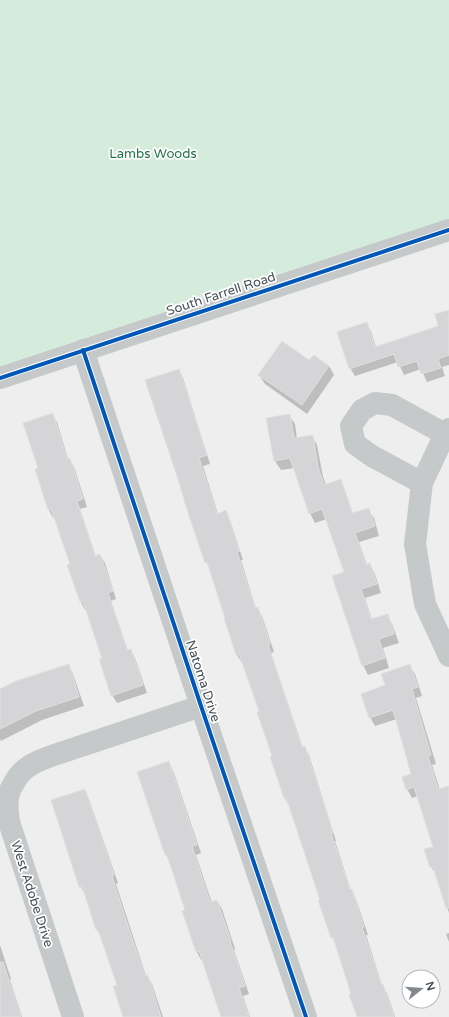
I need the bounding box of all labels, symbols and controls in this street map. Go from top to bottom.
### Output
park label: Lambs Woods [109,146,197,162]
street label: South Farrell Road [164,269,278,319]
street label: Natoma Drive [182,638,224,724]
street label: West Adobe Drive [7,839,57,949]
north arrow [401,969,441,1009]
text: N [423,980,438,992]

